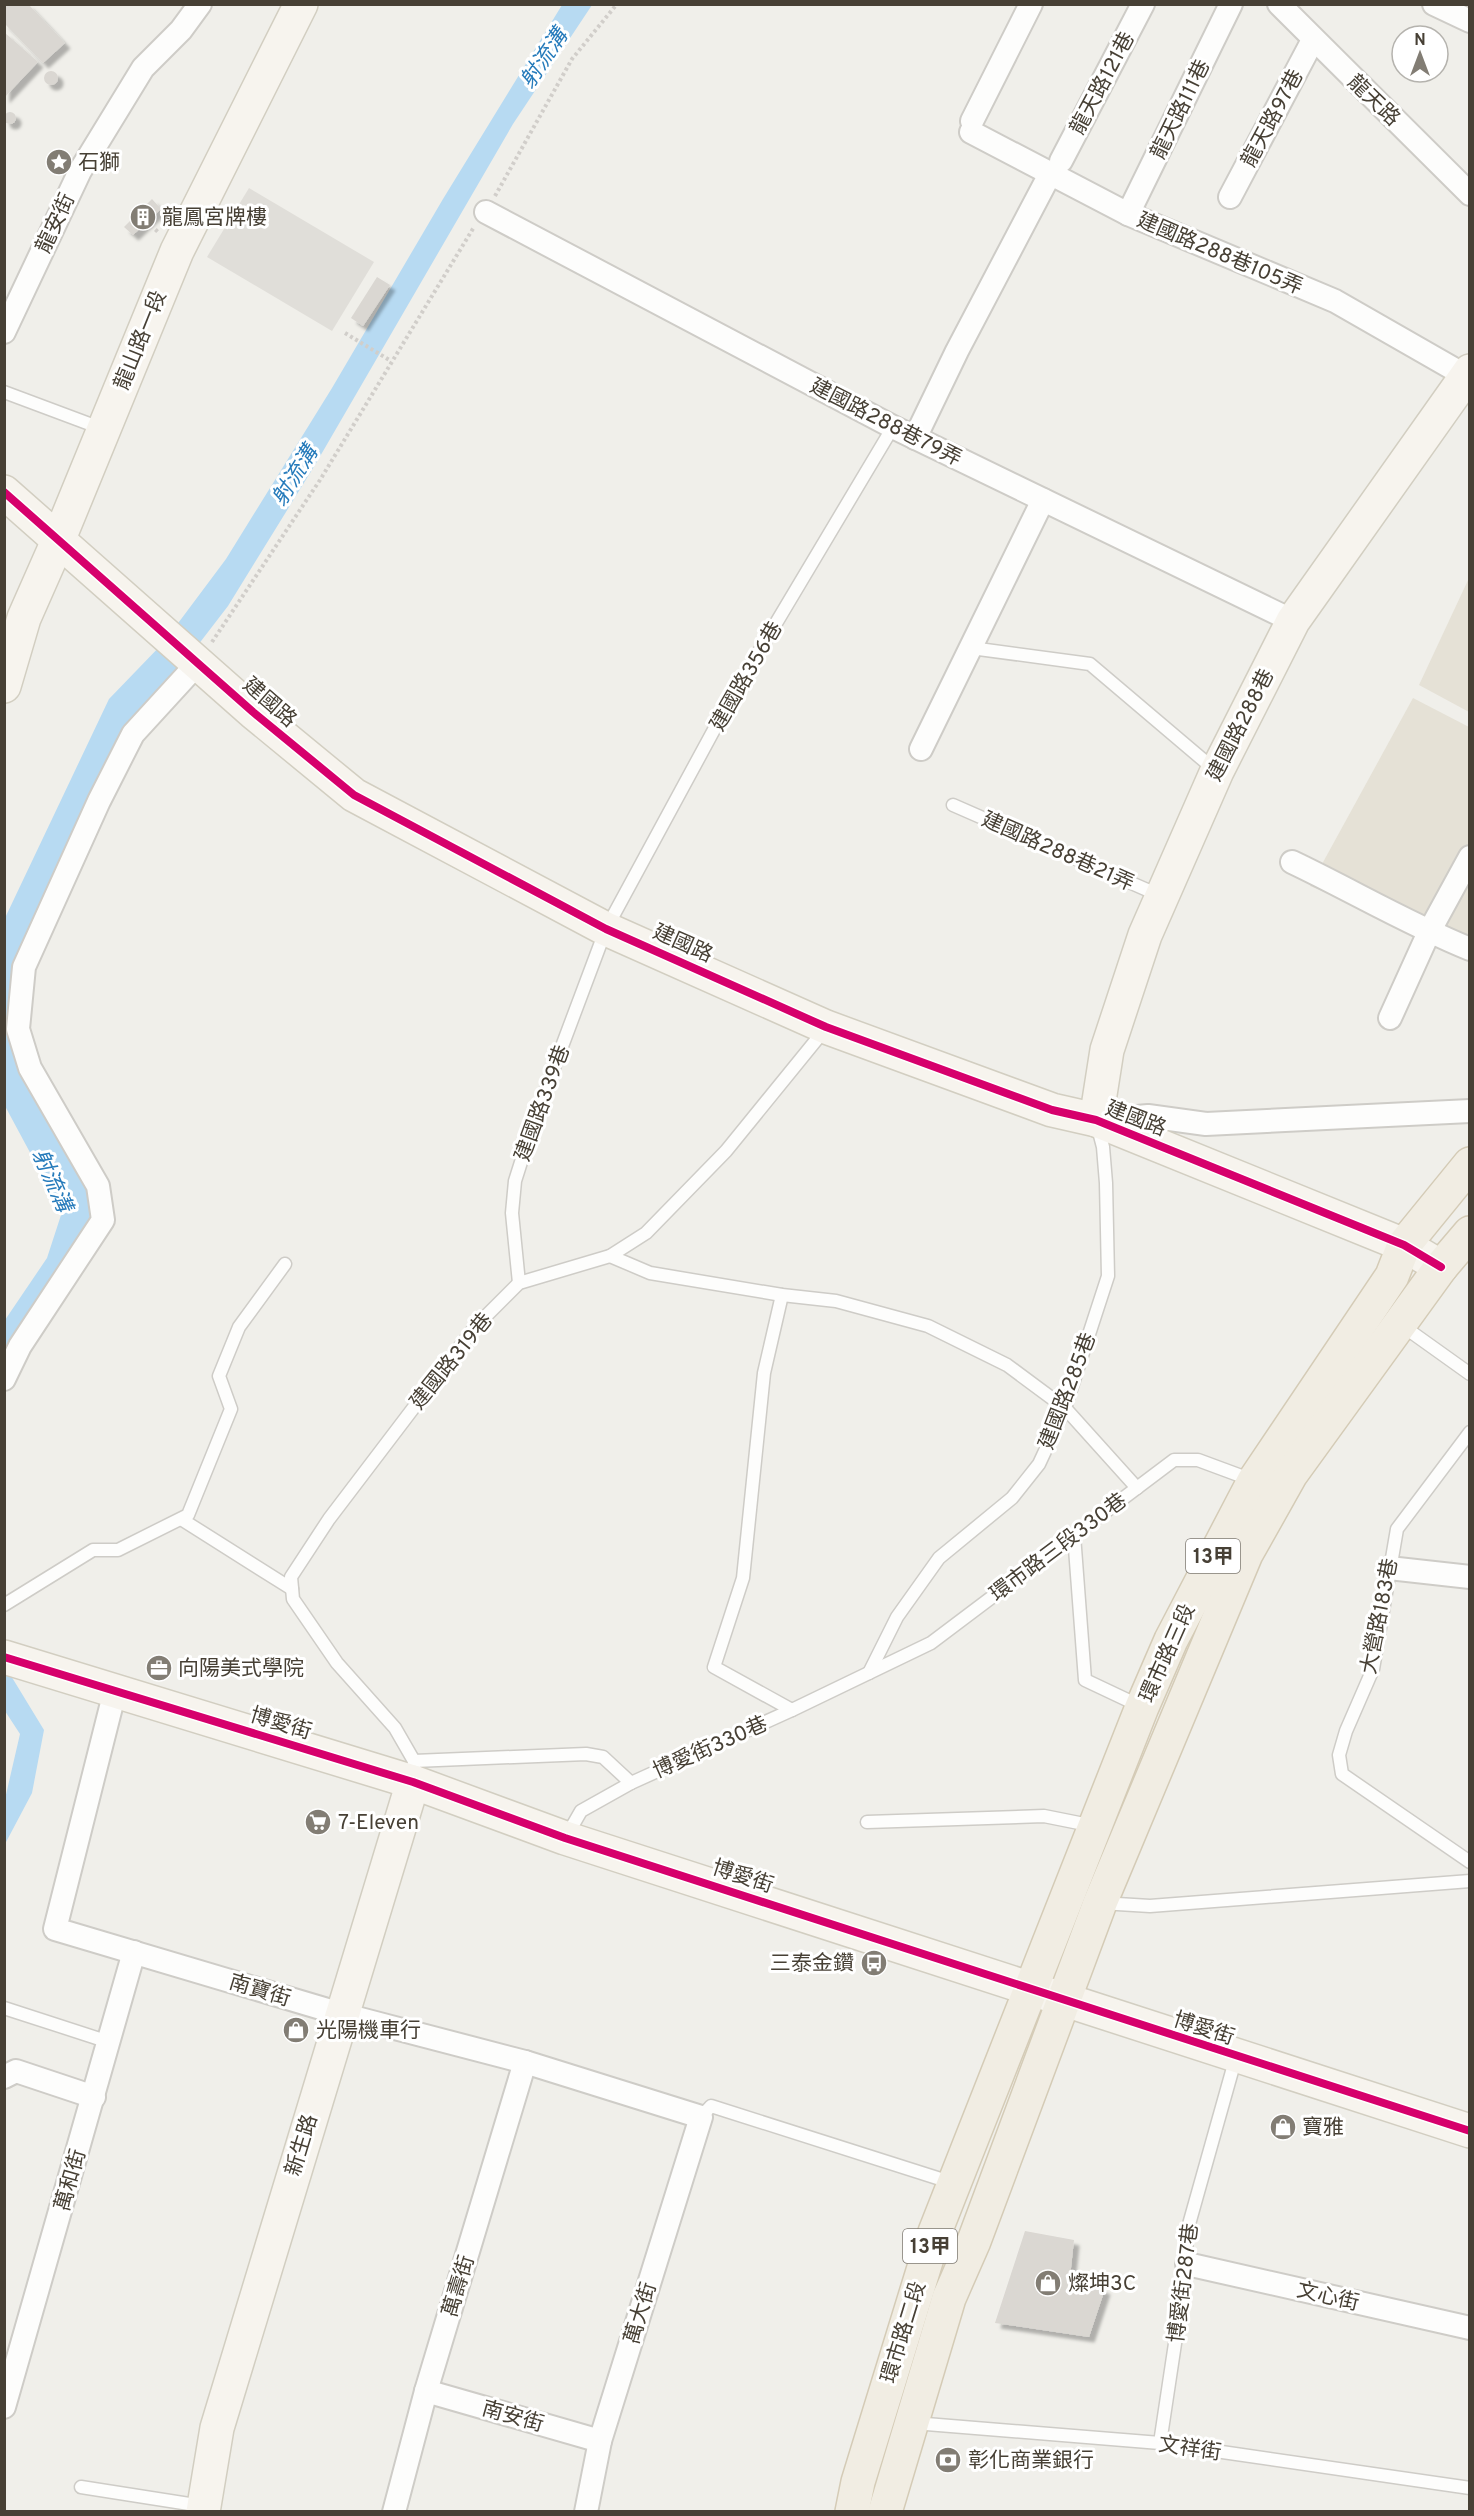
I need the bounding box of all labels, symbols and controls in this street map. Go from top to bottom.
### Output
water label: 射流溝 [515,22,576,94]
north arrow [1390,24,1450,84]
street label: 龍天路121巷 [1065,28,1142,140]
text: N [1414,31,1426,51]
street label: 龍天路111巷 [1146,55,1217,164]
street label: 龍天路97巷 [1236,65,1310,172]
street label: 龍天路 [1341,69,1405,133]
place icon: 石獅 [44,147,74,177]
place label: 石獅 [78,150,120,177]
street label: 龍安街 [31,189,82,258]
building icon: 龍鳳宮牌樓 [128,202,158,232]
place label: 龍鳳宮牌樓 [162,205,267,232]
street label: 建國路288巷105弄 [1132,207,1307,302]
street label: 龍山路一段 [109,287,174,394]
street label: 建國路288巷79弄 [805,373,966,473]
water label: 射流溝 [267,439,327,511]
street label: 建國路356巷 [705,617,790,736]
street label: 建國路288巷 [1201,665,1281,786]
street label: 建國路 [236,672,302,734]
street label: 建國路288巷21弄 [977,807,1138,898]
street label: 建國路 [648,919,717,970]
street label: 建國路339巷 [510,1042,577,1165]
street label: 建國路 [1101,1096,1170,1143]
water label: 射流溝 [25,1145,78,1219]
street label: 建國路319巷 [405,1308,499,1416]
street label: 建國路285巷 [1034,1329,1103,1454]
street label: 環市路三段330巷 [985,1488,1133,1608]
road number: 13甲 [1186,1539,1240,1573]
street label: 大營路183巷 [1356,1556,1405,1676]
street label: 環市路三段 [1135,1600,1202,1707]
office icon: 向陽美式學院 [144,1653,174,1683]
place label: 向陽美式學院 [178,1656,304,1683]
street label: 博愛街 [246,1702,315,1747]
street label: 博愛街330巷 [649,1711,772,1786]
supermarket icon: 7-Eleven [303,1807,333,1837]
place label: 7-Eleven [338,1810,419,1837]
street label: 博愛街 [708,1855,777,1900]
bus stop icon: 三泰金鑽 [859,1948,889,1978]
place label: 三泰金鑽 [770,1951,854,1978]
street label: 南寶街 [225,1969,294,2014]
street label: 博愛街 [1169,2007,1238,2052]
shop icon: 光陽機車行 [281,2015,311,2045]
place label: 光陽機車行 [316,2018,421,2045]
street label: 新生路 [280,2111,325,2180]
shop icon: 寶雅 [1268,2112,1298,2142]
place label: 寶雅 [1302,2115,1344,2142]
street label: 萬和街 [50,2146,93,2214]
street label: 博愛街287巷 [1164,2222,1205,2345]
road number: 13甲 [903,2229,957,2263]
street label: 萬壽街 [437,2252,482,2321]
shop icon: 燦坤3C [1033,2268,1063,2298]
place label: 燦坤3C [1068,2271,1136,2298]
street label: 文心街 [1294,2277,1361,2318]
street label: 環市路二段 [876,2278,933,2387]
street label: 萬大街 [619,2279,664,2348]
street label: 南安街 [479,2396,547,2439]
street label: 文祥街 [1157,2432,1223,2467]
bank icon: 彰化商業銀行 [933,2445,963,2475]
place label: 彰化商業銀行 [968,2448,1094,2475]

